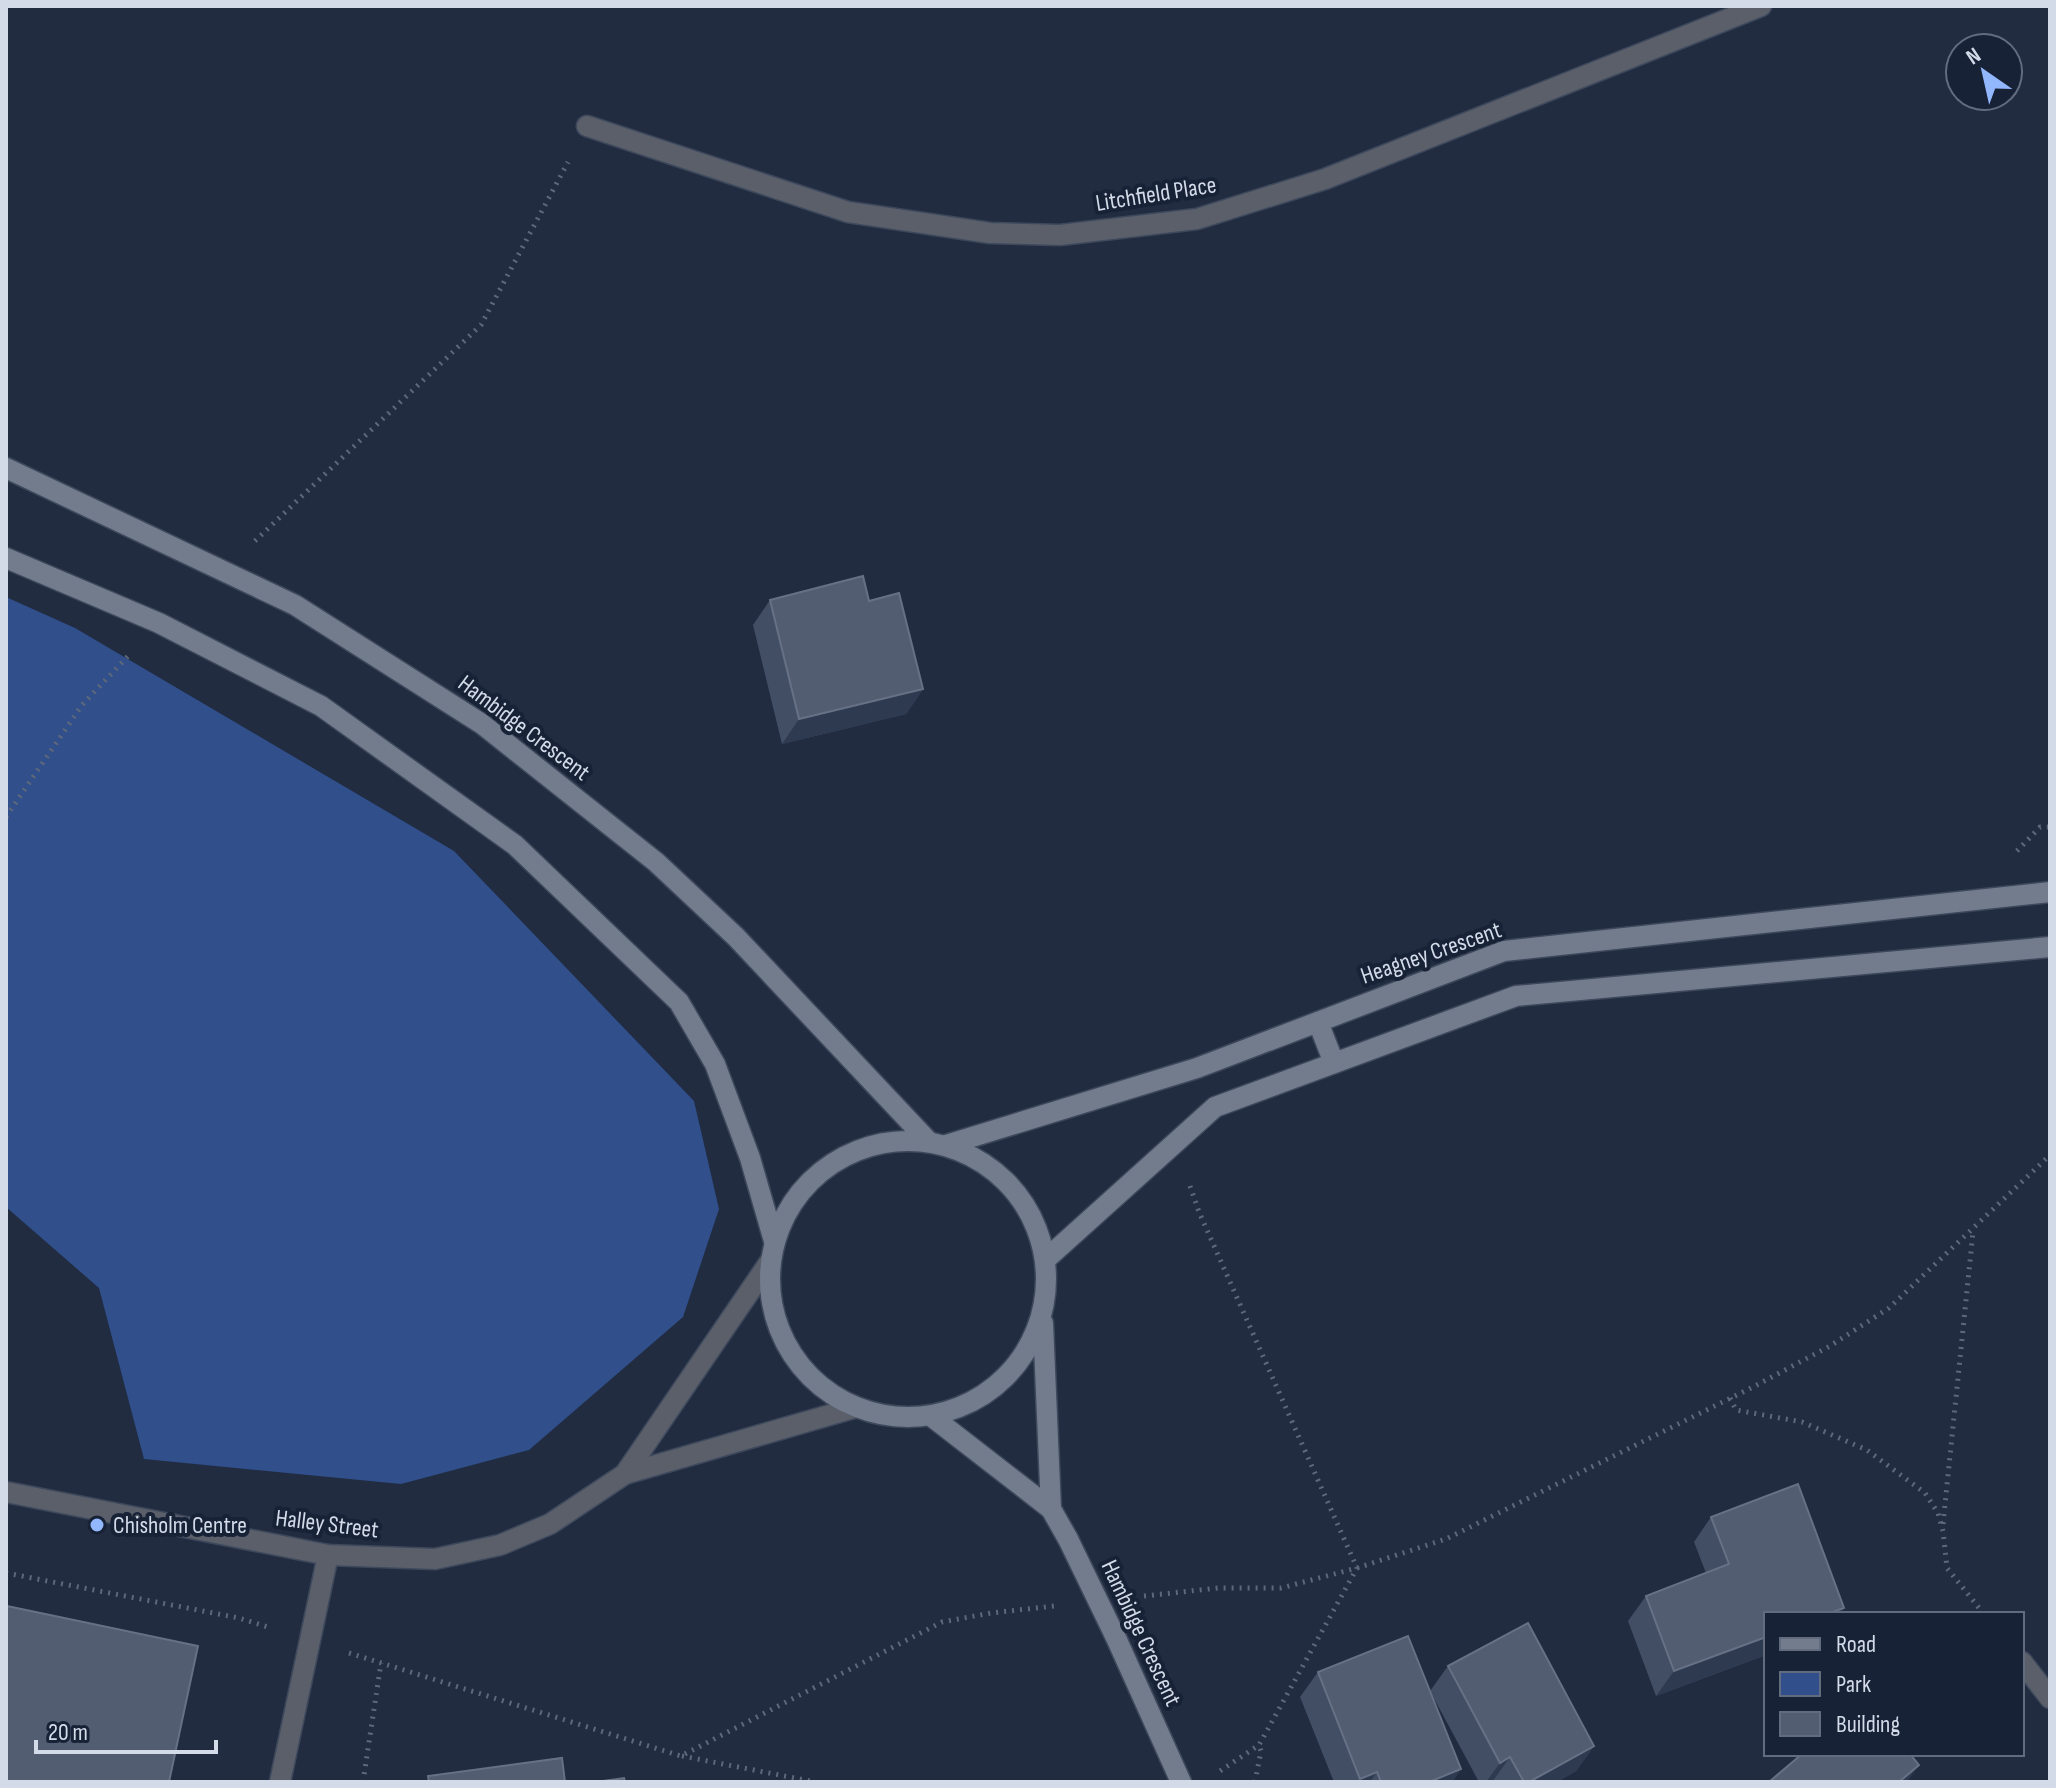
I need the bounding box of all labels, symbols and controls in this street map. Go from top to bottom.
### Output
north arrow [1944,32,2024,112]
text: N [1961,42,1986,71]
street label: Litchfield Place [1094,170,1218,218]
street label: Hambidge Crescent [452,669,596,787]
street label: Heagney Crescent [1357,915,1505,991]
street label: Halley Street [274,1503,380,1545]
place label: Chisholm Centre [113,1511,247,1540]
marker: Chisholm Centre [88,1516,106,1534]
street label: Hambidge Crescent [1095,1556,1187,1710]
legend [1764,1612,2024,1756]
text: Road [1836,1630,1876,1659]
text: Park [1836,1670,1871,1699]
scale bar [36,1704,216,1754]
text: Building [1836,1710,1900,1739]
text: 20 m [48,1718,88,1747]

